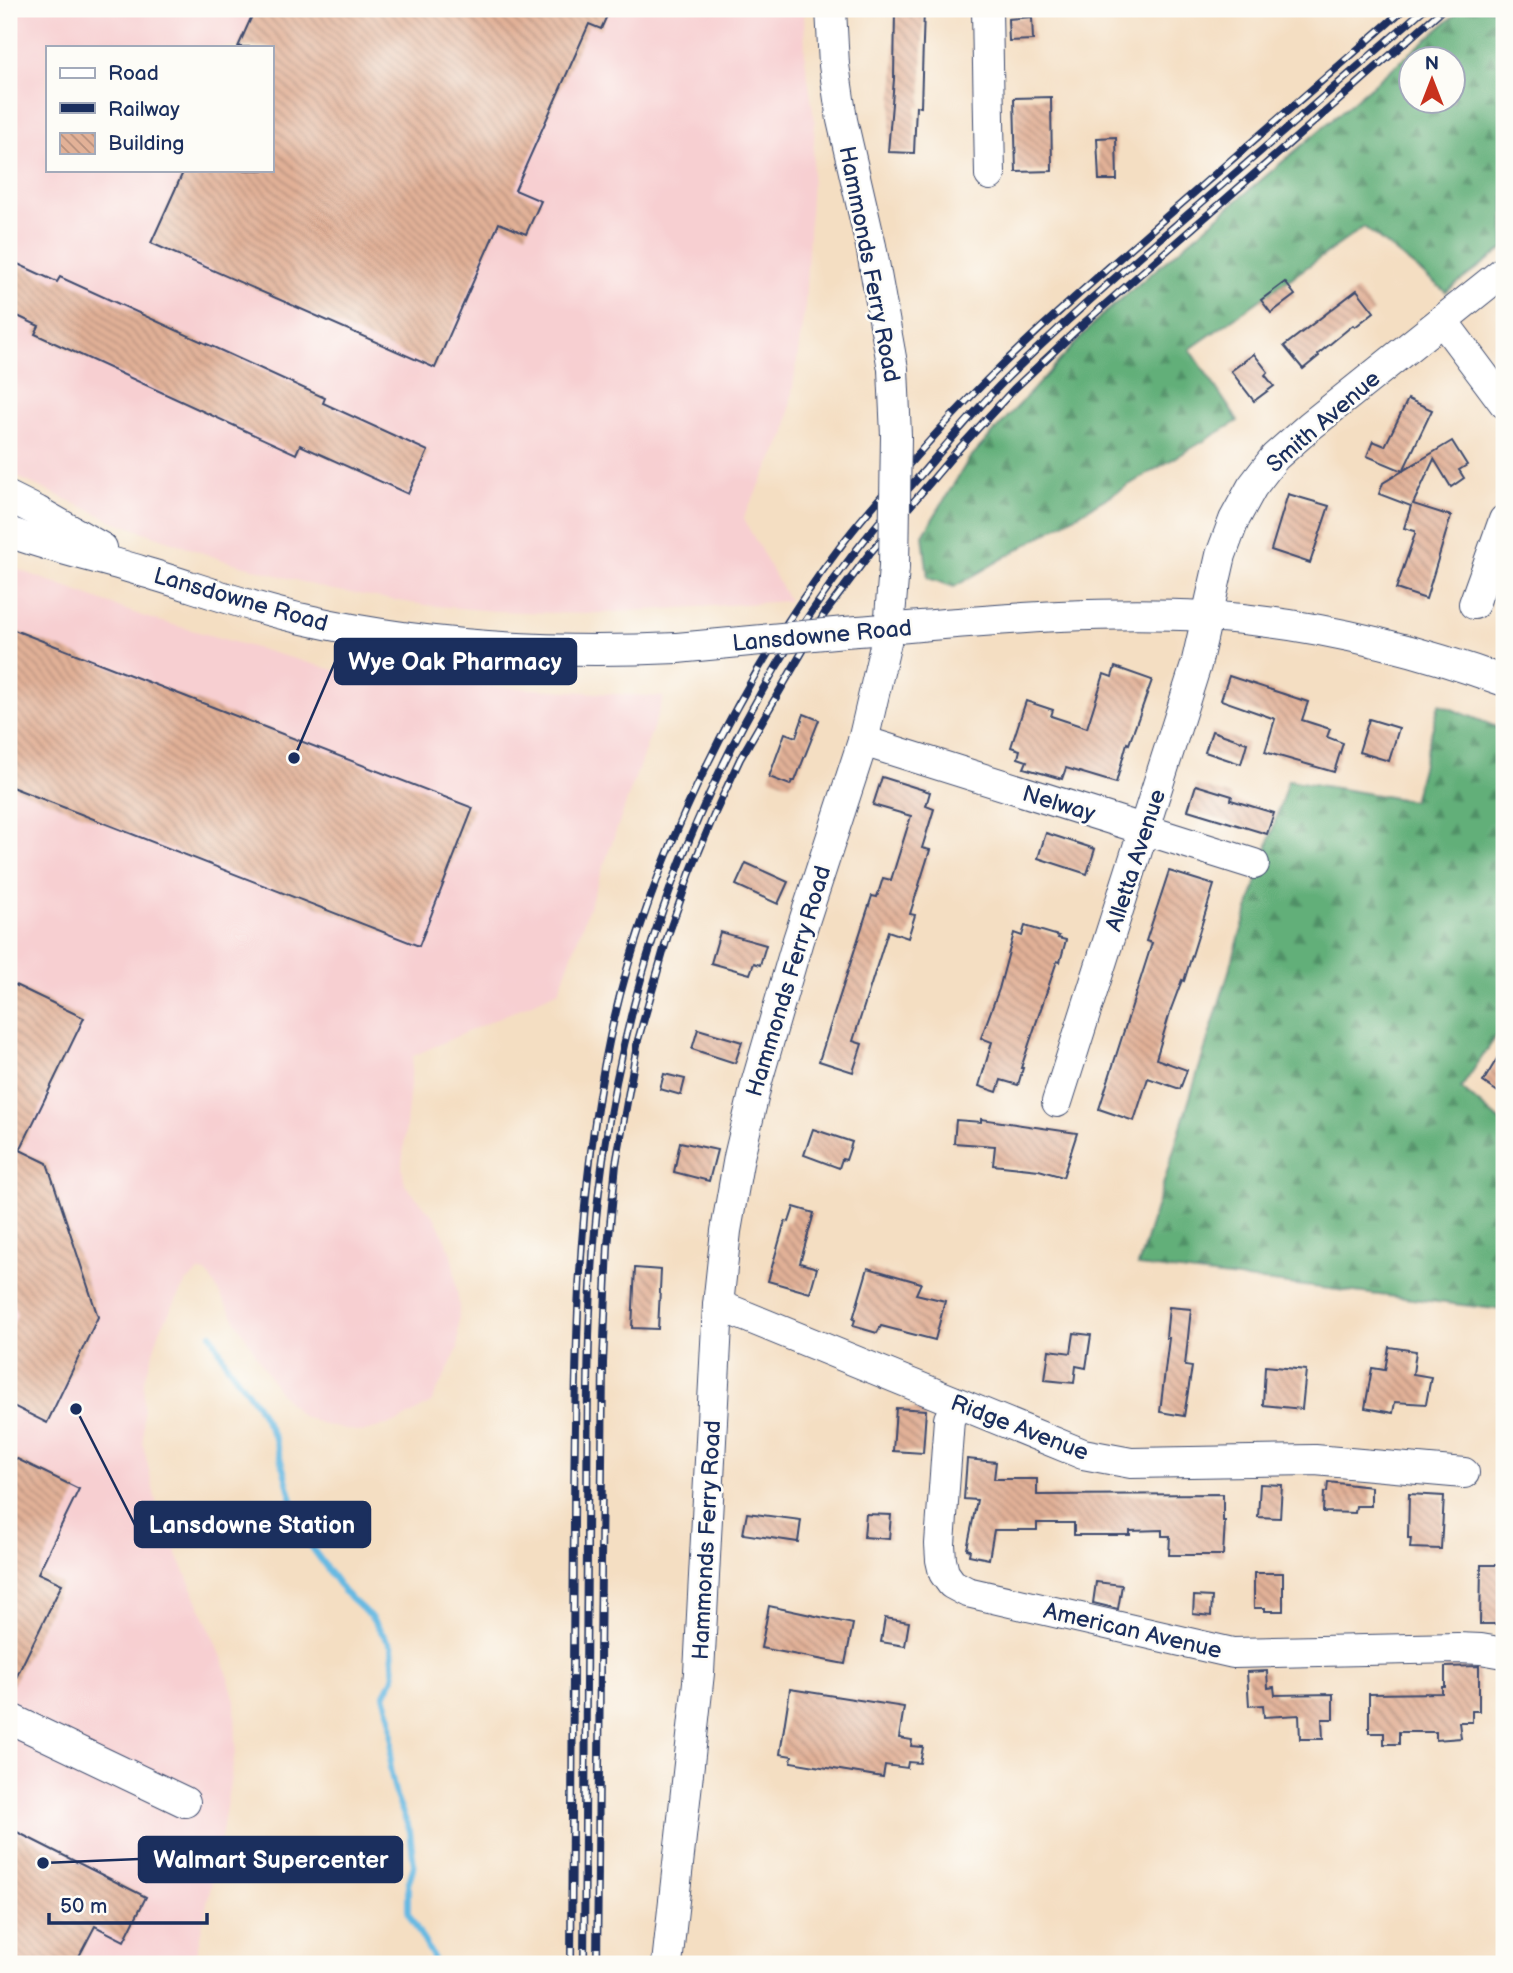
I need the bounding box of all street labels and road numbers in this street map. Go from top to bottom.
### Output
street label: Hammonds Ferry Road [832,144,906,385]
street label: Smith Avenue [1261,365,1386,479]
street label: Lansdowne Road [150,562,331,638]
street label: Lansdowne Road [731,614,913,658]
street label: Nelway [1019,780,1099,828]
street label: Alletta Avenue [1100,786,1172,935]
street label: Hammonds Ferry Road [741,863,837,1100]
street label: Ridge Avenue [947,1389,1092,1467]
street label: Hammonds Ferry Road [687,1420,727,1661]
street label: American Avenue [1041,1597,1225,1665]

